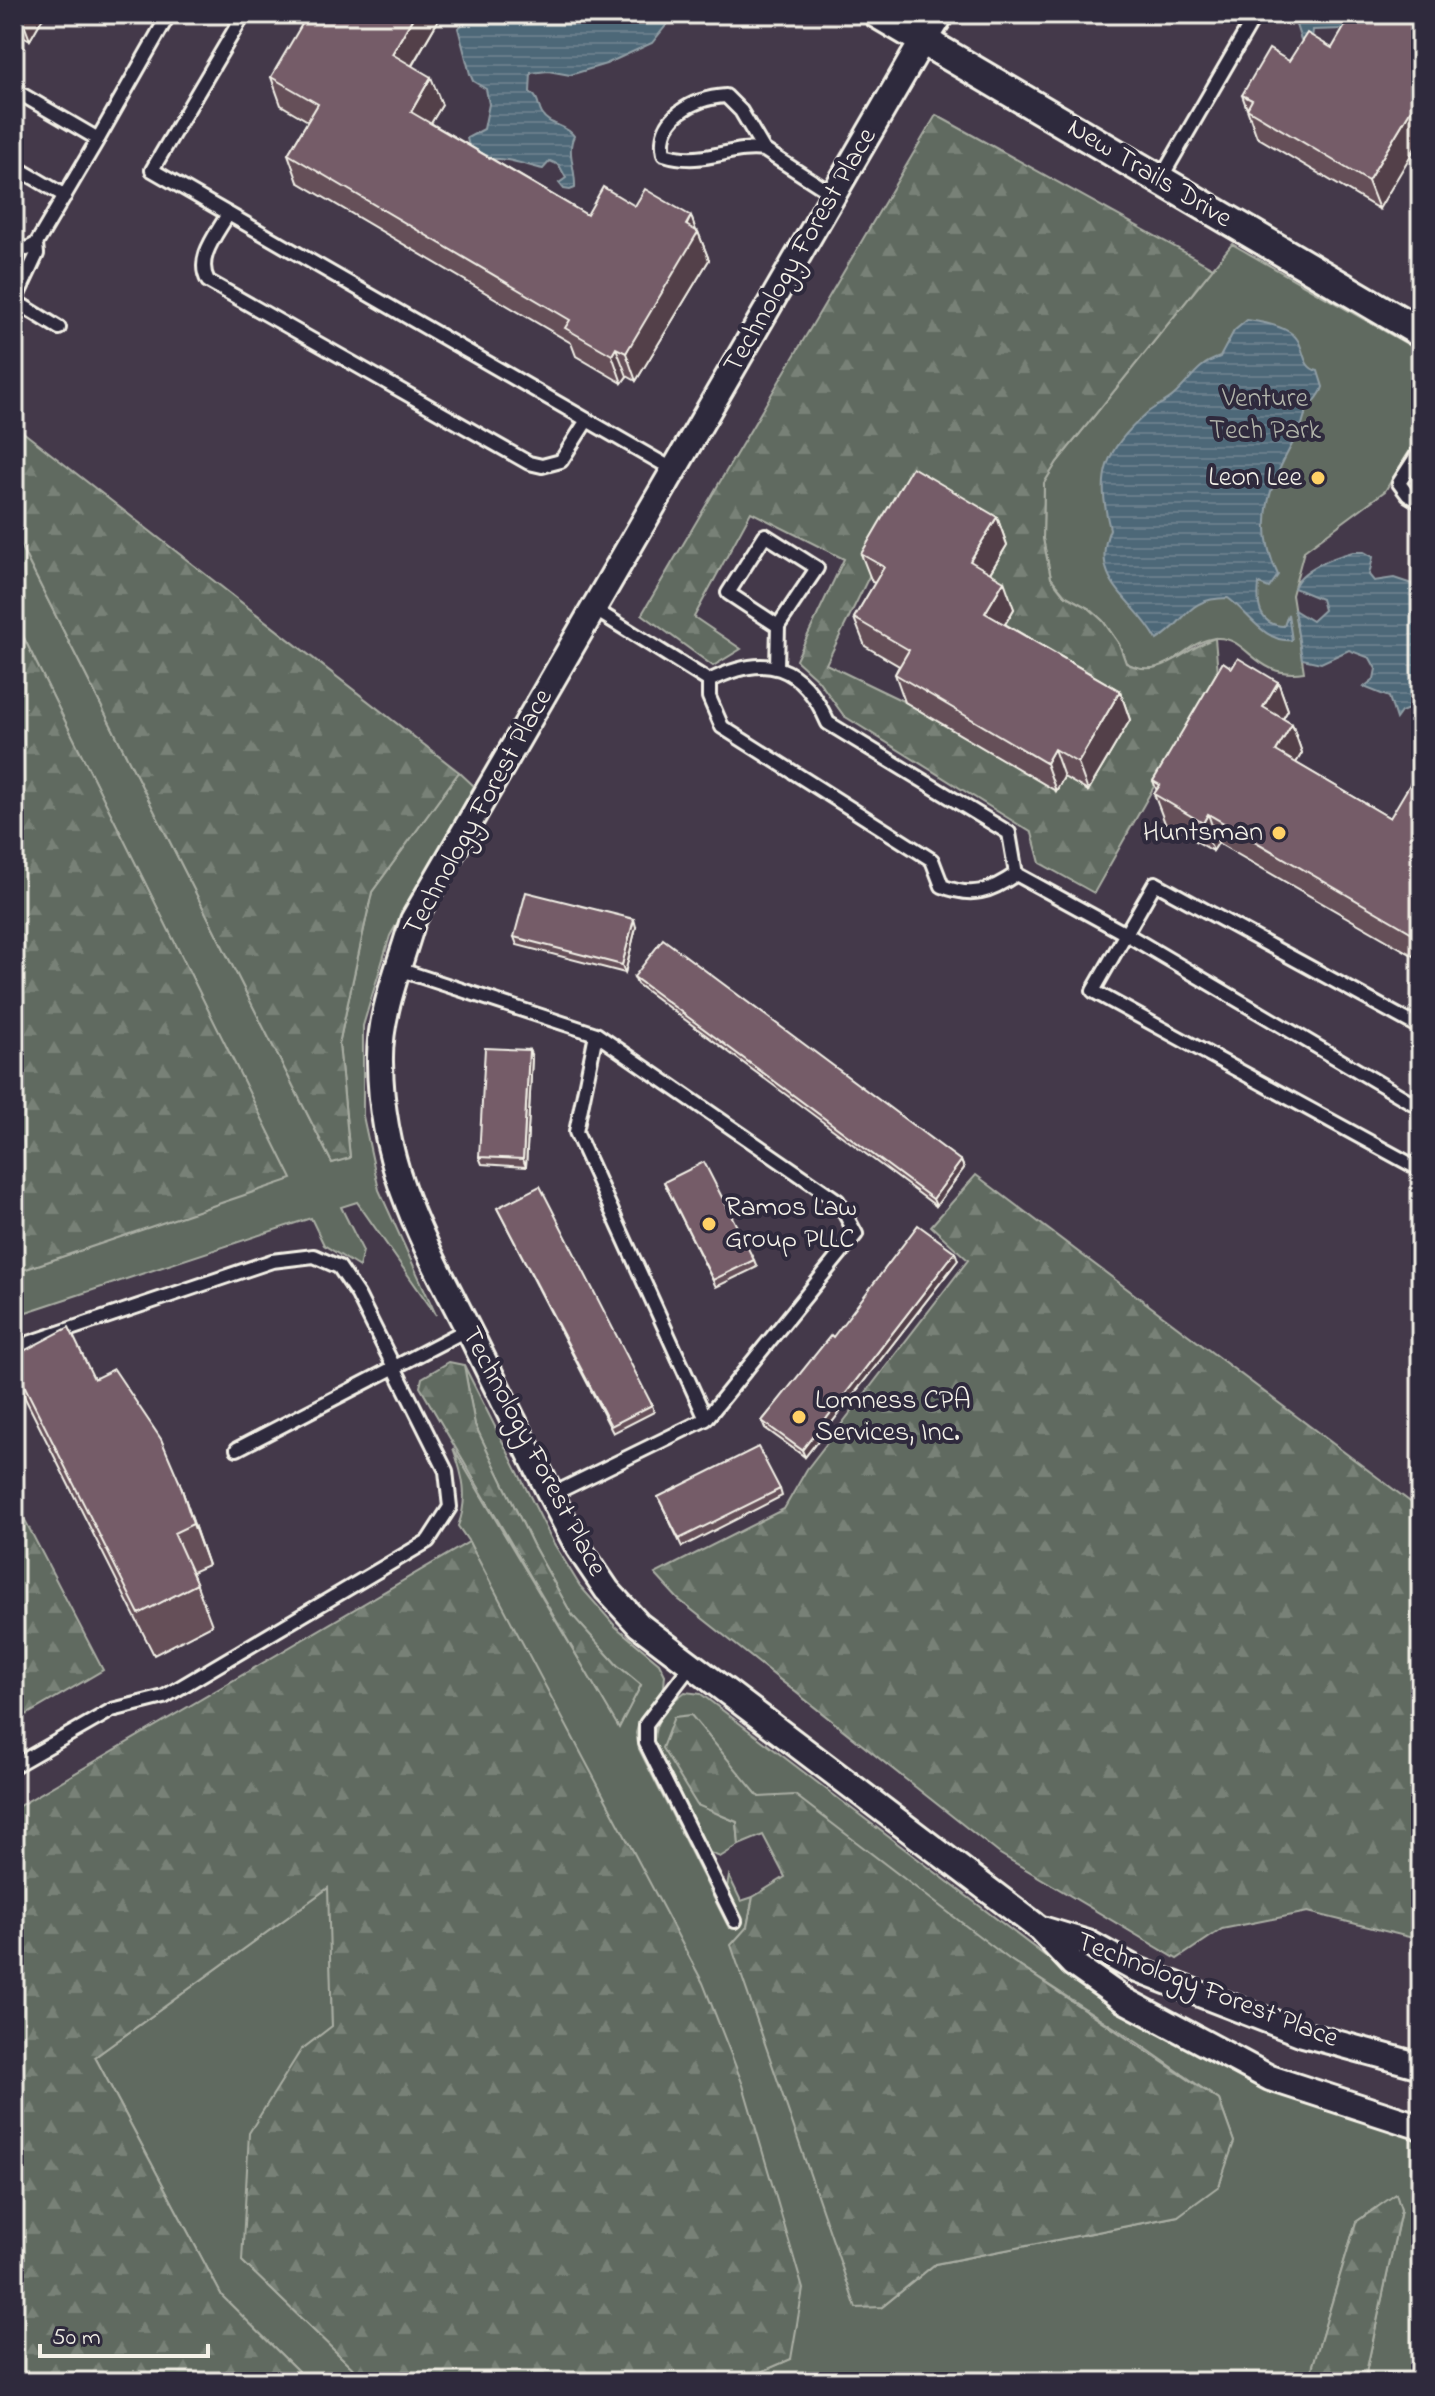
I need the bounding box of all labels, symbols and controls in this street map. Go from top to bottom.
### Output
street label: New Trails Drive [1059,108,1240,240]
street label: Technology Forest Place [714,120,888,381]
park label: Venture Tech Park [1209,379,1322,452]
place label: Leon Lee [1208,458,1302,499]
marker: Leon Lee [1309,469,1327,487]
street label: Technology Forest Place [394,681,564,944]
place label: Huntsman [1143,813,1263,854]
marker: Huntsman [1270,824,1288,842]
place label: Ramos Law Group PLLC [725,1188,857,1261]
marker: Ramos Law Group PLLC [700,1215,718,1233]
street label: Technology Forest Place [450,1320,616,1585]
place label: Lomness CPA Services, Inc. [815,1381,971,1454]
marker: Lomness CPA Services, Inc. [790,1408,808,1426]
street label: Technology Forest Place [1070,1922,1344,2060]
scale bar [40,2308,208,2358]
text: 50 m [52,2321,101,2356]

